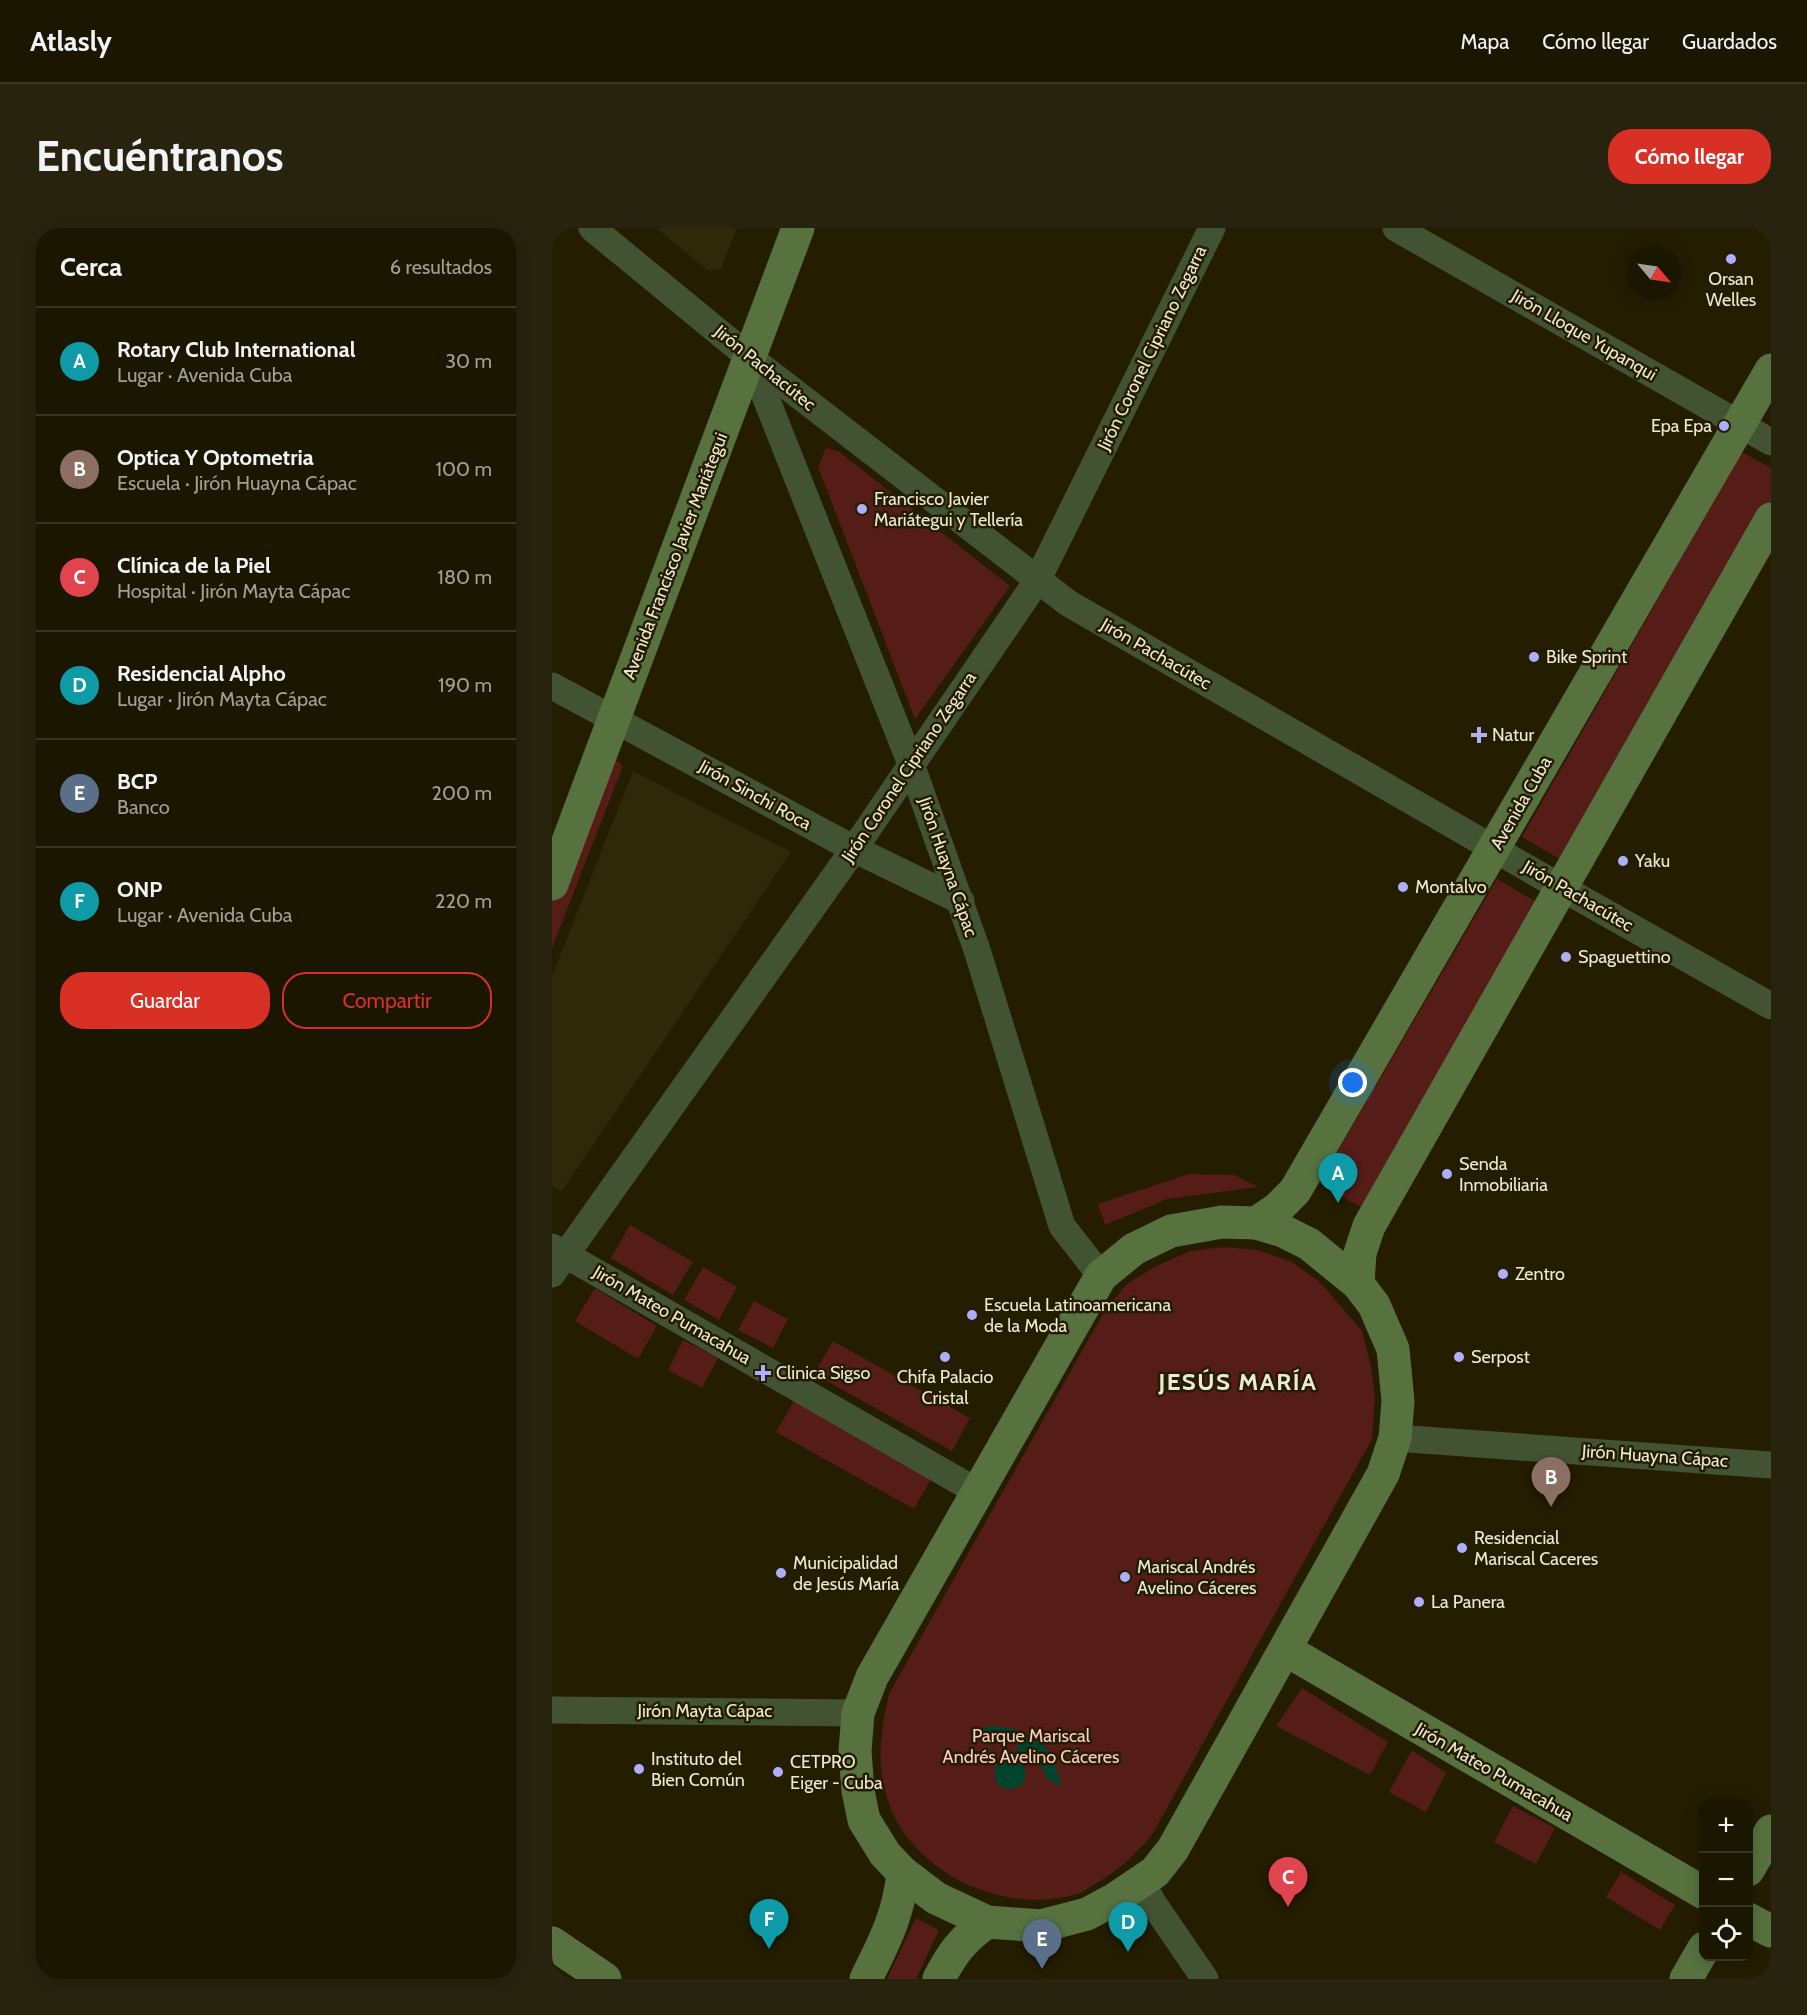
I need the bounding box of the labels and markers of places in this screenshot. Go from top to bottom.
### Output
marker: Orsan Welles [1724,252,1738,266]
place label: Orsan Welles [1706,268,1756,311]
place label: Epa Epa [1651,415,1712,437]
marker: Epa Epa [1717,419,1731,433]
place label: Francisco Javier Mariátegui y Tellería [874,488,1023,531]
marker: Francisco Javier Mariátegui y Tellería [855,502,869,516]
place label: Bike Sprint [1546,646,1627,668]
marker: Bike Sprint [1527,650,1541,664]
place label: Natur [1492,724,1534,746]
marker: Natur [1470,726,1488,744]
place label: Yaku [1634,850,1670,872]
marker: Yaku [1616,854,1630,868]
place label: Montalvo [1415,876,1487,898]
marker: Montalvo [1396,880,1410,894]
place label: Spaguettino [1578,946,1671,968]
marker: Spaguettino [1559,950,1573,964]
place label: Senda Inmobiliaria [1459,1153,1548,1196]
pin: A [1318,1154,1358,1203]
marker: Senda Inmobiliaria [1440,1167,1454,1181]
place label: Zentro [1515,1263,1565,1285]
marker: Zentro [1496,1267,1510,1281]
place label: Escuela Latinoamericana de la Moda [984,1294,1171,1337]
marker: Escuela Latinoamericana de la Moda [965,1308,979,1322]
place label: Serpost [1471,1346,1530,1368]
marker: Chifa Palacio Cristal [938,1350,952,1364]
marker: Serpost [1452,1350,1466,1364]
place label: Clinica Sigso [776,1362,871,1384]
marker: Clinica Sigso [754,1364,772,1382]
place label: Chifa Palacio Cristal [897,1366,993,1409]
pin: B [1532,1458,1570,1507]
place label: Residencial Mariscal Caceres [1474,1527,1598,1570]
marker: Residencial Mariscal Caceres [1455,1541,1469,1555]
place label: Municipalidad de Jesús María [793,1552,900,1595]
place label: Mariscal Andrés Avelino Cáceres [1137,1556,1257,1599]
marker: Municipalidad de Jesús María [774,1566,788,1580]
marker: Mariscal Andrés Avelino Cáceres [1118,1570,1132,1584]
place label: La Panera [1431,1591,1505,1613]
marker: La Panera [1412,1595,1426,1609]
place label: Instituto del Bien Común [651,1748,745,1791]
place label: CETPRO Eiger - Cuba [790,1751,883,1794]
marker: Instituto del Bien Común [632,1762,646,1776]
marker: CETPRO Eiger - Cuba [771,1765,785,1779]
pin: C [1268,1858,1308,1907]
pin: F [750,1900,788,1949]
pin: D [1108,1902,1148,1952]
pin: E [1022,1920,1062,1969]

